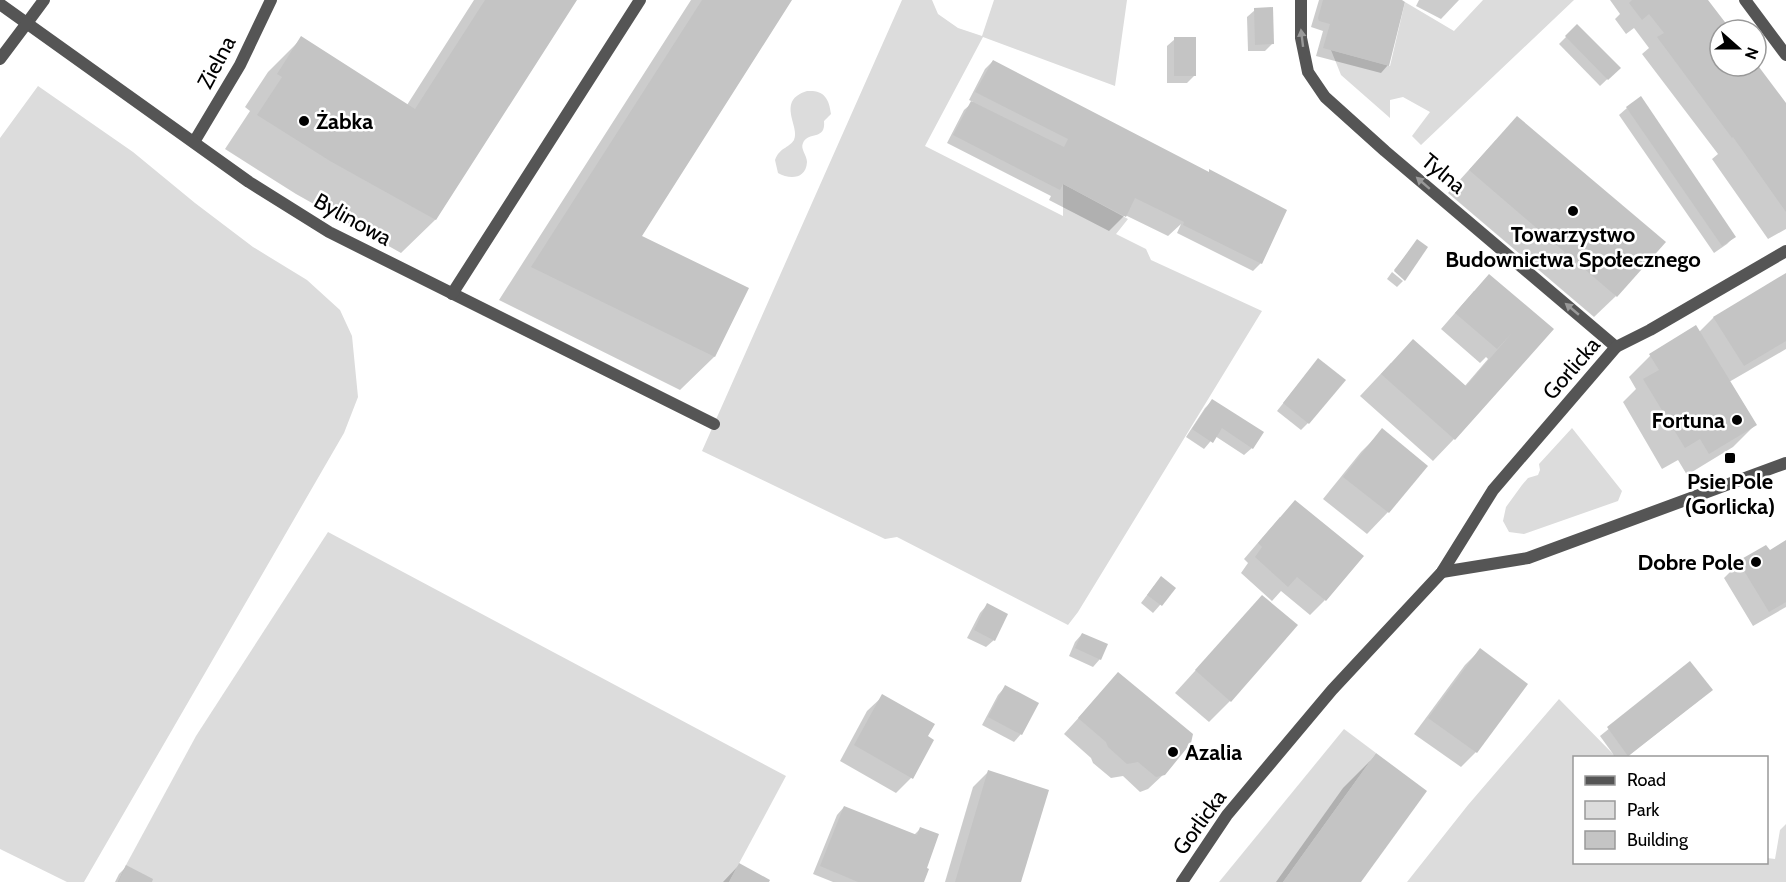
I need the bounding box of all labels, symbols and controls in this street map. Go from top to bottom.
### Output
north arrow [1708,18,1768,78]
one-way arrow [1297,28,1307,47]
street label: Zielna [191,31,242,93]
text: N [1741,45,1762,62]
place label: Żabka [316,108,373,135]
marker: Żabka [297,114,311,128]
street label: Tylna [1416,147,1471,200]
one-way arrow [1416,177,1431,190]
street label: Bylinowa [309,187,397,252]
marker: Towarzystwo Budownictwa Społecznego [1566,204,1580,218]
place label: Towarzystwo Budownictwa Społecznego [1445,221,1701,273]
one-way arrow [1564,302,1580,315]
street label: Gorlicka [1537,331,1606,405]
place label: Fortuna [1652,407,1725,434]
marker: Fortuna [1730,413,1744,427]
marker: Psie Pole (Gorlicka) [1723,451,1737,465]
place label: Psie Pole (Gorlicka) [1685,468,1775,520]
place label: Dobre Pole [1637,549,1744,576]
marker: Dobre Pole [1749,555,1763,569]
place label: Azalia [1185,739,1242,766]
marker: Azalia [1166,745,1180,759]
legend [1573,756,1768,864]
text: Road [1627,769,1666,791]
street label: Gorlicka [1167,784,1232,860]
text: Park [1627,799,1660,821]
text: Building [1627,829,1689,851]

